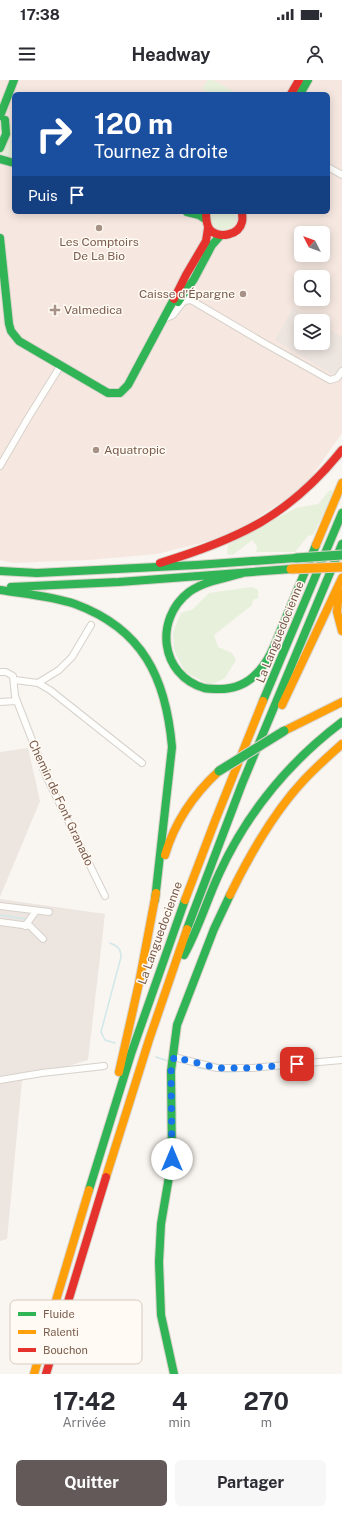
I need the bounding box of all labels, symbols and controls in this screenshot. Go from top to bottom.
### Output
text: 17:38 [20,6,60,23]
icon: menu [16,43,38,65]
icon: person [304,43,326,65]
text: Headway [132,44,210,65]
text: 120 m [94,107,173,140]
icon: right [28,108,80,160]
text: Tournez à droite [94,141,228,162]
icon: arrive [66,184,88,206]
text: Puis [28,187,58,204]
marker: Les Comptoirs De La Bio [94,223,104,233]
north arrow [294,226,330,262]
map controls [294,226,330,350]
place label: Les Comptoirs De La Bio [59,235,139,263]
button: search [294,270,330,306]
place label: Caisse d'Épargne [139,287,235,301]
marker: Caisse d'Épargne [238,289,248,299]
place label: Valmedica [64,303,122,317]
marker: Valmedica [49,304,61,316]
button: layers [294,314,330,350]
place label: Aquatropic [104,443,166,457]
marker: Aquatropic [91,445,101,455]
street label: La Languedocienne [253,579,307,685]
street label: Chemin de Font Granado [26,738,96,868]
street label: La Languedocienne [135,879,185,986]
pin [280,1047,314,1081]
icon: arrive [286,1053,308,1075]
position arrow [151,1138,193,1180]
legend [10,1300,142,1364]
text: Fluide [43,1308,75,1320]
text: Ralenti [43,1326,79,1338]
text: Bouchon [43,1344,88,1356]
text: 17:42 [53,1387,116,1415]
text: 4 [172,1387,187,1415]
text: 270 [244,1387,289,1415]
text: Arrivée [62,1415,106,1430]
text: min [169,1415,191,1430]
text: m [261,1415,272,1430]
button: Quitter [16,1460,167,1506]
button: Partager [175,1460,326,1506]

